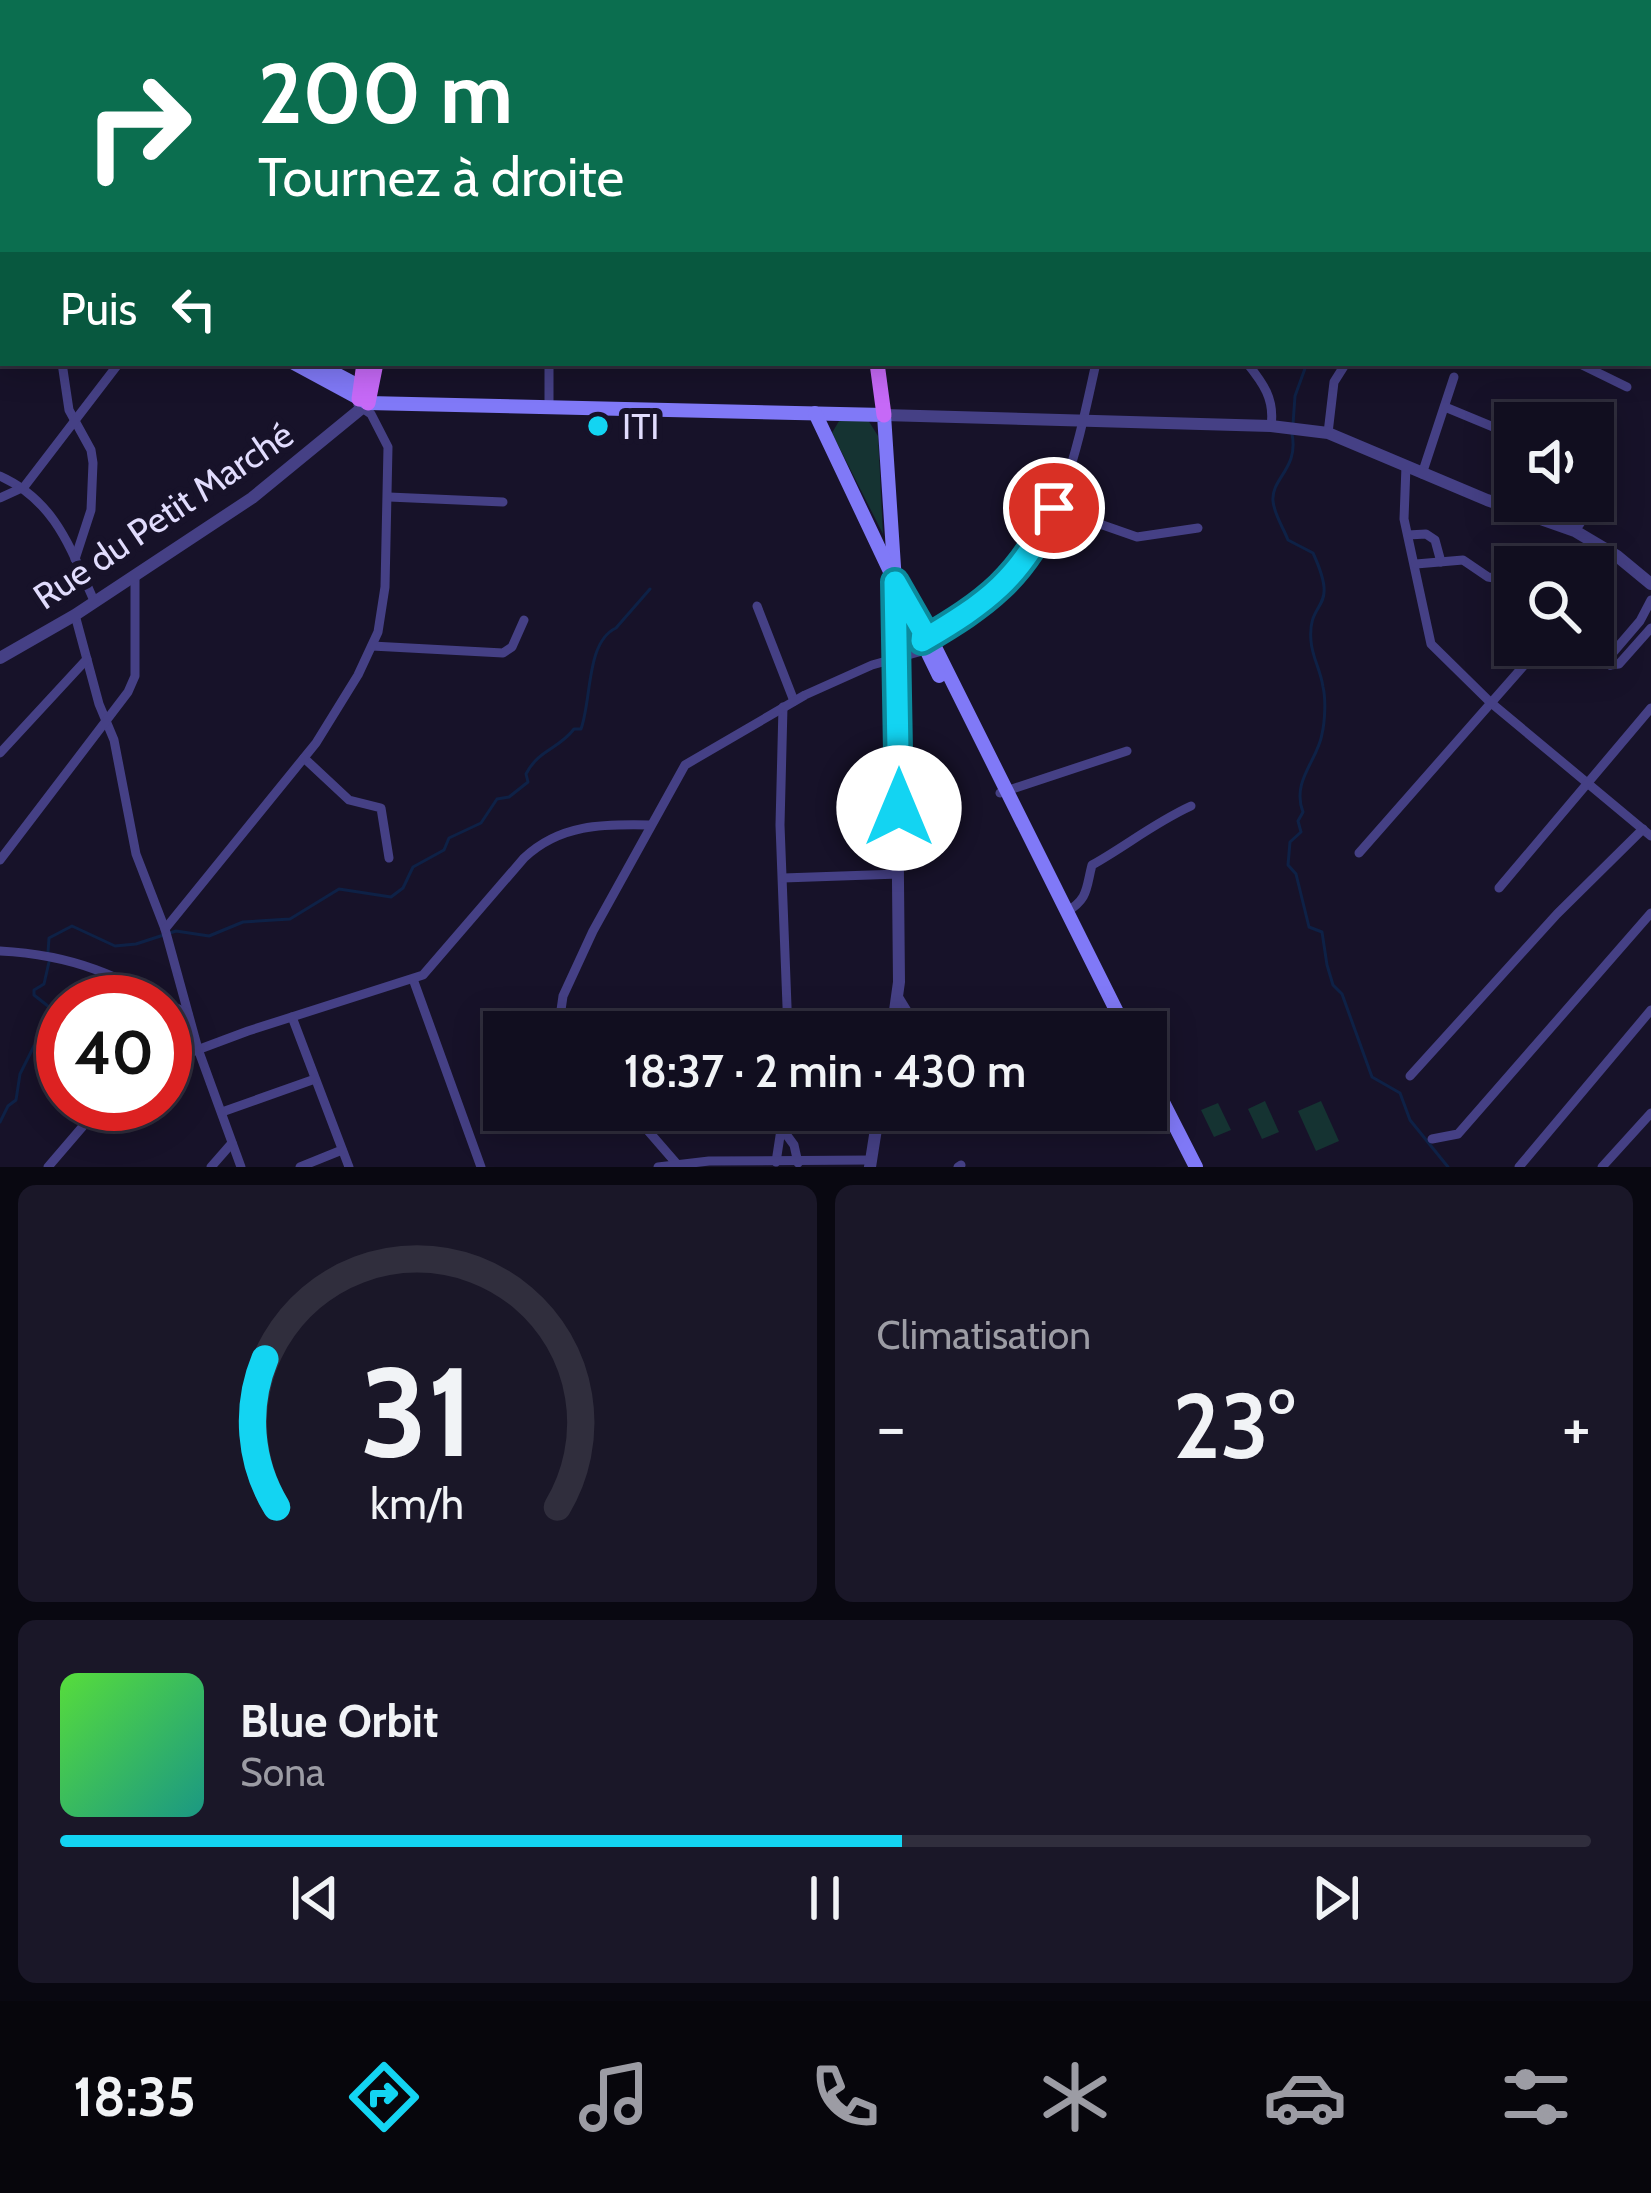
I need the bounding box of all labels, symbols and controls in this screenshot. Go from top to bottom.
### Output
text: 200 m [258,42,513,144]
icon: right [60,48,216,204]
text: Tournez à droite [258,144,624,210]
icon: left [161,276,227,342]
text: Puis [60,282,137,336]
map controls [1494,402,1614,666]
button: sound [1494,402,1614,522]
place label: ITI [622,404,660,448]
street label: Rue du Petit Marché [25,412,301,618]
marker: ITI [585,413,611,439]
pin [1003,457,1105,559]
icon: arrive [1021,475,1087,541]
button: search [1494,546,1614,666]
position arrow [836,745,962,871]
speed limit sign: 40 [36,975,192,1131]
text: 18:37 · 2 min · 430 m [624,1044,1026,1098]
text: Climatisation [877,1311,1091,1359]
text: 31 [361,1336,474,1487]
text: 23° [1173,1371,1295,1481]
text: − [877,1386,906,1467]
text: + [1562,1386,1591,1467]
text: km/h [370,1477,464,1529]
text: Blue Orbit [240,1694,438,1748]
text: Sona [240,1748,325,1796]
icon: previous [282,1865,348,1931]
icon: pause [792,1865,858,1931]
icon: next [1303,1865,1369,1931]
icon: directions [342,2055,426,2139]
icon: music [572,2055,656,2139]
icon: phone [803,2055,887,2139]
icon: climate [1033,2055,1117,2139]
icon: car [1263,2055,1347,2139]
icon: filters [1494,2055,1578,2139]
text: 18:35 [73,2064,196,2130]

